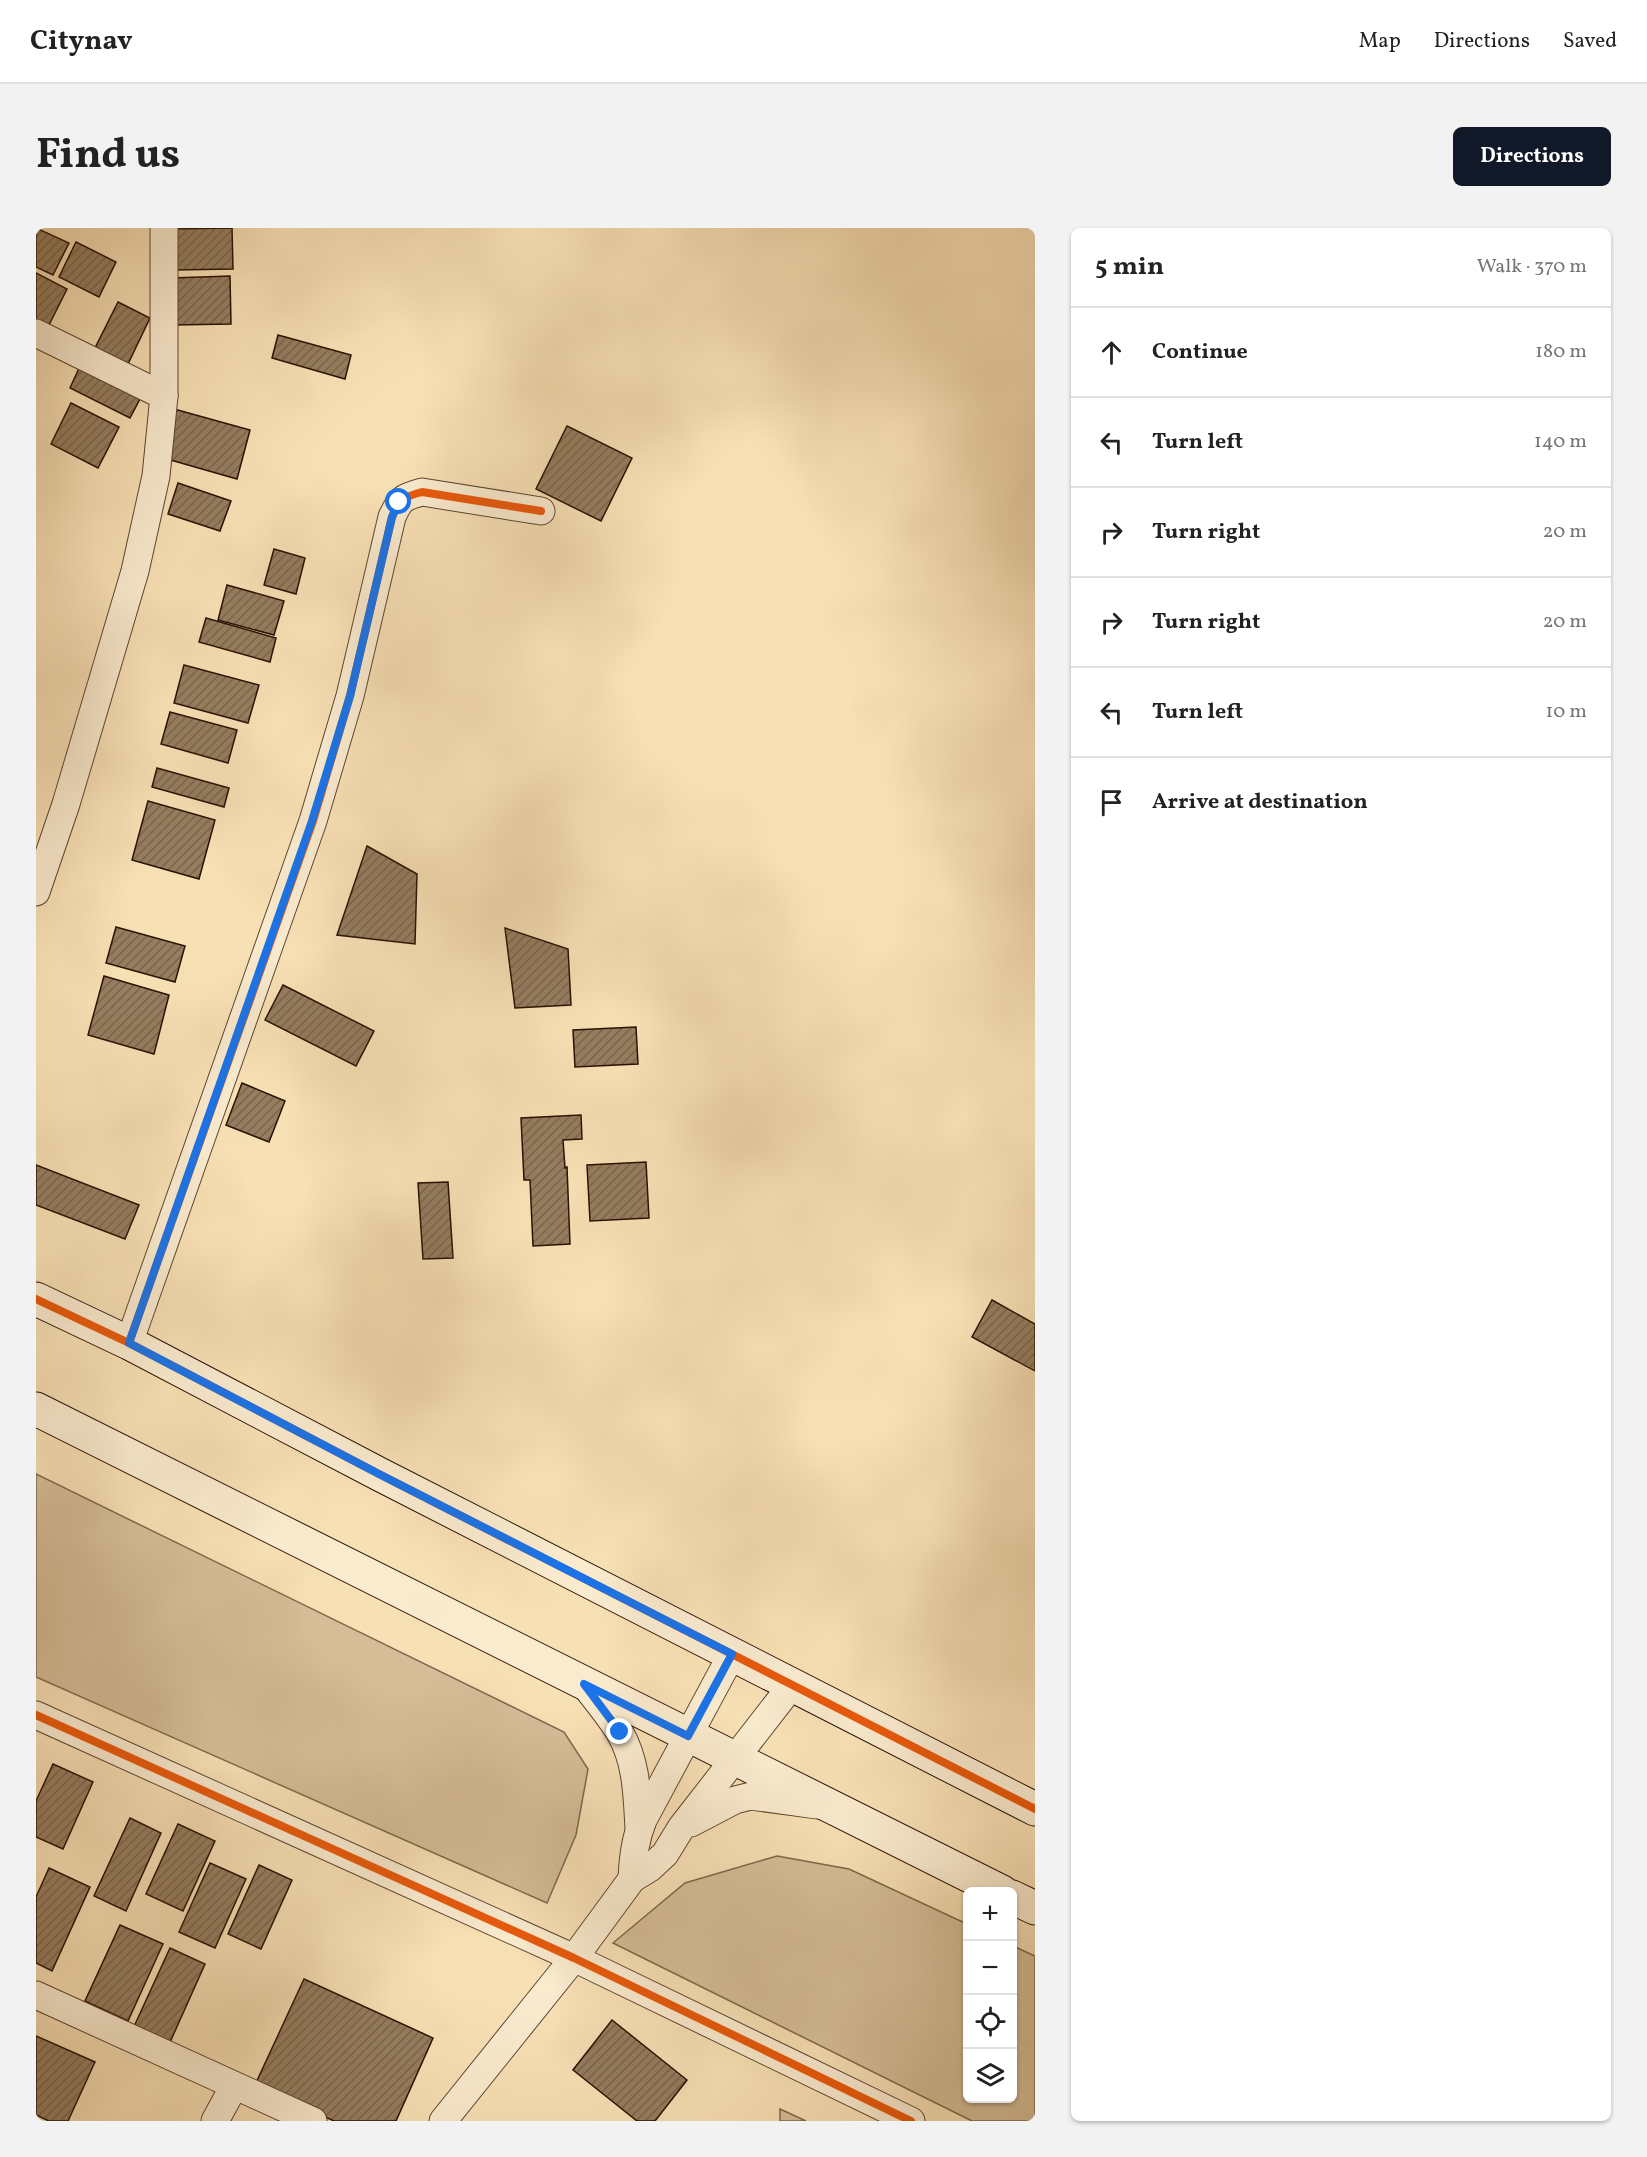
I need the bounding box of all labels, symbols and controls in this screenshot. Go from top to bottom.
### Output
text: Citynav [30,22,133,61]
text: Map [1359,27,1401,56]
text: Directions [1434,27,1530,56]
text: Saved [1563,27,1617,56]
text: Find us [36,127,180,186]
button: Directions [1453,127,1611,186]
text: 5 min [1095,249,1164,285]
text: Walk · 370 m [1477,253,1587,281]
icon: ahead [1095,336,1128,369]
text: Continue [1152,337,1248,368]
text: 180 m [1535,338,1587,366]
icon: left [1095,426,1128,459]
text: Turn left [1152,427,1243,458]
text: 140 m [1534,428,1587,456]
route start [385,488,411,514]
icon: right [1095,516,1128,549]
text: Turn right [1152,517,1260,548]
text: 20 m [1543,518,1587,546]
icon: right [1095,606,1128,639]
text: Turn right [1152,607,1260,638]
text: 20 m [1543,608,1587,636]
icon: left [1095,696,1128,729]
text: Turn left [1152,697,1243,728]
text: 10 m [1546,698,1587,726]
icon: arrive [1095,786,1128,819]
text: Arrive at destination [1152,787,1368,818]
route end [606,1718,632,1744]
map controls [963,1887,1017,2103]
button: + [963,1887,1017,1941]
button: − [963,1941,1017,1995]
button: locate [963,1995,1017,2049]
button: layers [963,2049,1017,2103]

